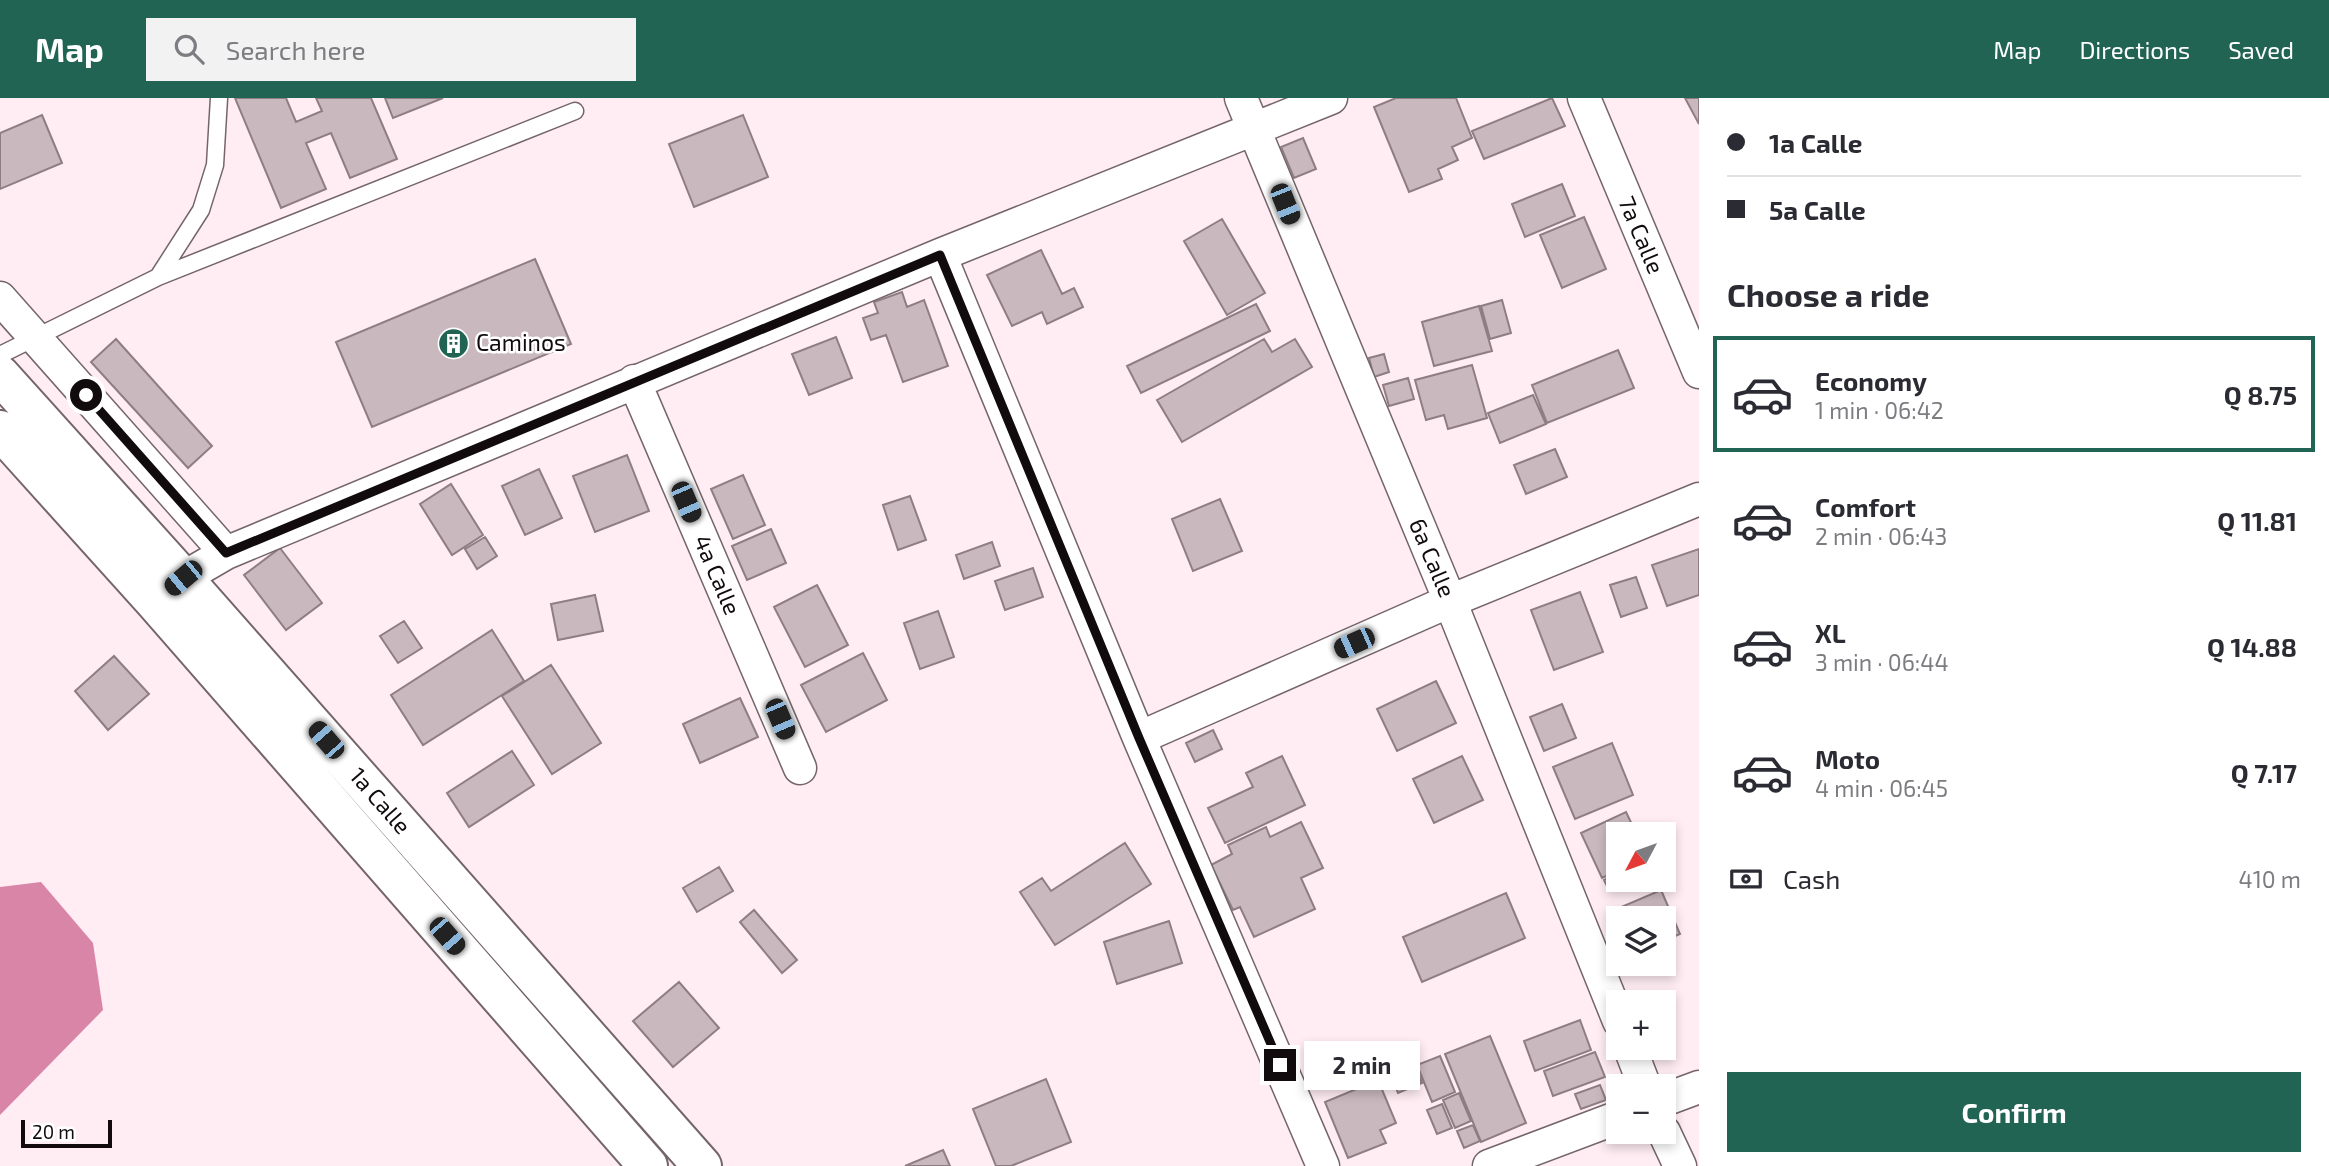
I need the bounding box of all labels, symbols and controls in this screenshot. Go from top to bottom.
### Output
search box [146,18,636,81]
text: Map [35,29,104,69]
icon: search [170,30,208,68]
text: Search here [226,34,365,65]
text: Map [1993,35,2041,64]
text: Directions [2079,35,2190,64]
text: Saved [2228,35,2294,64]
text: 1a Calle [1769,127,1863,158]
car [1268,181,1303,227]
street label: 7a Calle [1613,192,1671,277]
text: 5a Calle [1769,194,1866,225]
text: Choose a ride [1727,275,1930,313]
building icon: Caminos [436,326,470,360]
place label: Caminos [476,328,566,356]
icon: car [1731,363,1794,426]
text: Economy [1815,365,1927,396]
route start [70,379,102,411]
text: Q 8.75 [2224,379,2297,410]
text: 1 min · 06:42 [1815,396,1944,424]
car [669,479,704,525]
icon: car [1731,489,1794,552]
text: Comfort [1815,491,1916,522]
text: Q 11.81 [2217,505,2297,536]
street label: 6a Calle [1404,514,1462,601]
text: 2 min · 06:43 [1815,522,1947,550]
street label: 4a Calle [689,531,747,619]
car [161,556,206,600]
icon: car [1731,615,1794,678]
text: XL [1815,617,1846,648]
car [1331,625,1378,661]
text: Q 14.88 [2207,631,2297,662]
text: 3 min · 06:44 [1815,648,1949,676]
car [763,696,798,742]
car [305,717,348,763]
icon: car [1731,741,1794,804]
text: Moto [1815,743,1880,774]
text: Q 7.17 [2231,757,2297,788]
street label: 1a Calle [344,761,417,839]
text: 4 min · 06:45 [1815,774,1948,802]
north arrow [1606,822,1676,892]
map controls [1606,822,1676,1144]
icon: cash [1727,860,1765,898]
text: Cash [1783,863,1840,894]
text: 410 m [2239,865,2301,893]
button: layers [1606,906,1676,976]
car [426,913,469,959]
button: + [1606,990,1676,1060]
callout: 2 min [1304,1040,1420,1090]
route end [1264,1049,1296,1081]
text: 2 min [1333,1051,1391,1079]
button: Confirm [1727,1072,2301,1152]
button: − [1606,1074,1676,1144]
scale bar [21,1117,112,1149]
text: 20 m [32,1120,75,1143]

